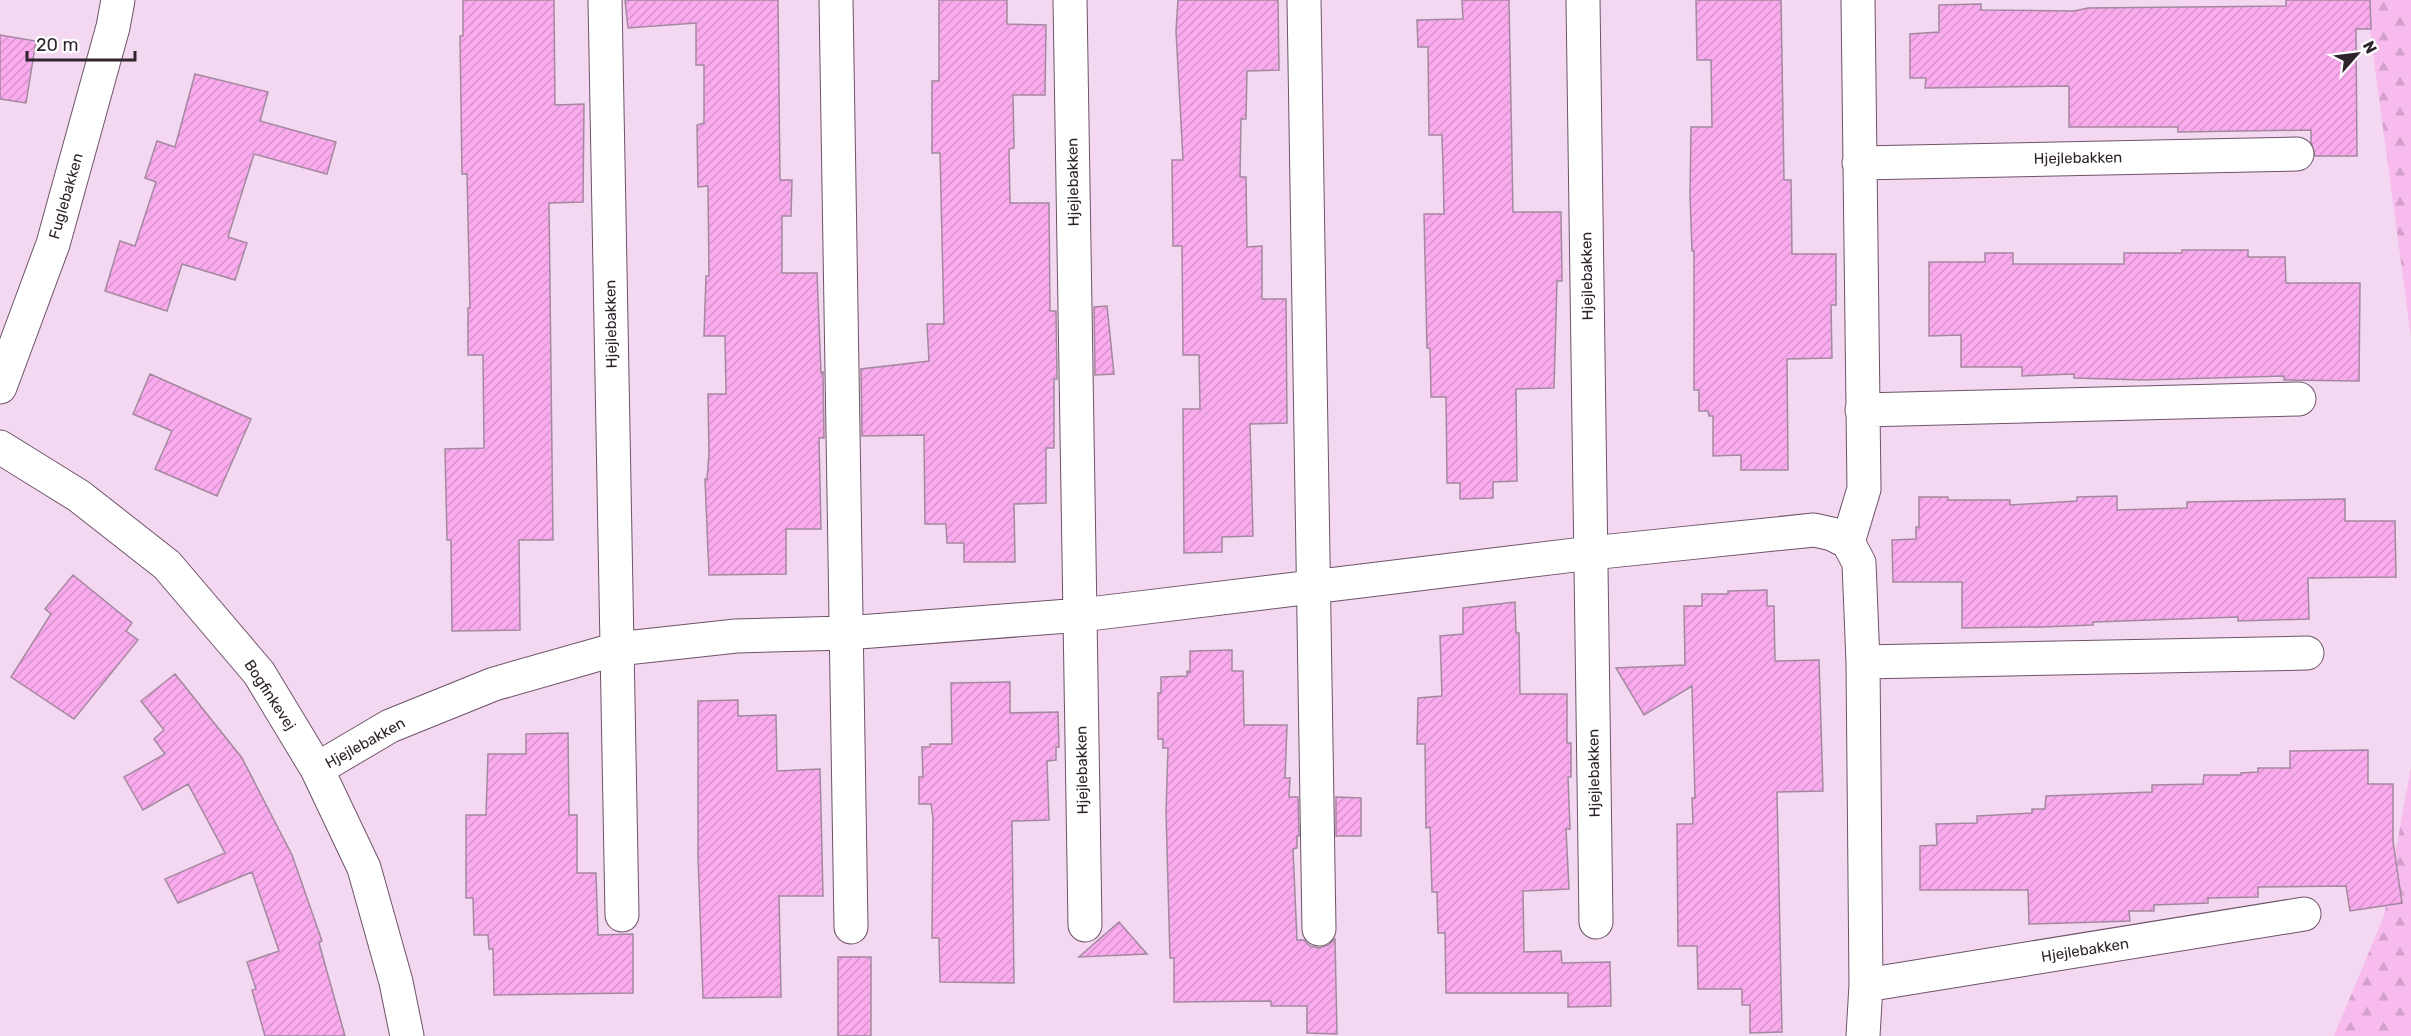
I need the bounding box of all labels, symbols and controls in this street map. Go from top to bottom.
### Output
scale bar [27,24,135,62]
north arrow [2327,24,2387,84]
text: 20 m [36,34,78,56]
text: N [2359,38,2381,57]
street label: Hjejlebakken [1063,137,1083,227]
street label: Hjejlebakken [2033,148,2123,168]
street label: Fuglebakken [45,151,87,241]
street label: Hjejlebakken [1577,231,1597,321]
street label: Hjejlebakken [601,279,621,369]
street label: Bogfinkevej [240,656,300,734]
street label: Hjejlebakken [322,714,408,772]
street label: Hjejlebakken [1072,725,1092,815]
street label: Hjejlebakken [1584,728,1604,818]
street label: Hjejlebakken [2040,934,2130,966]

